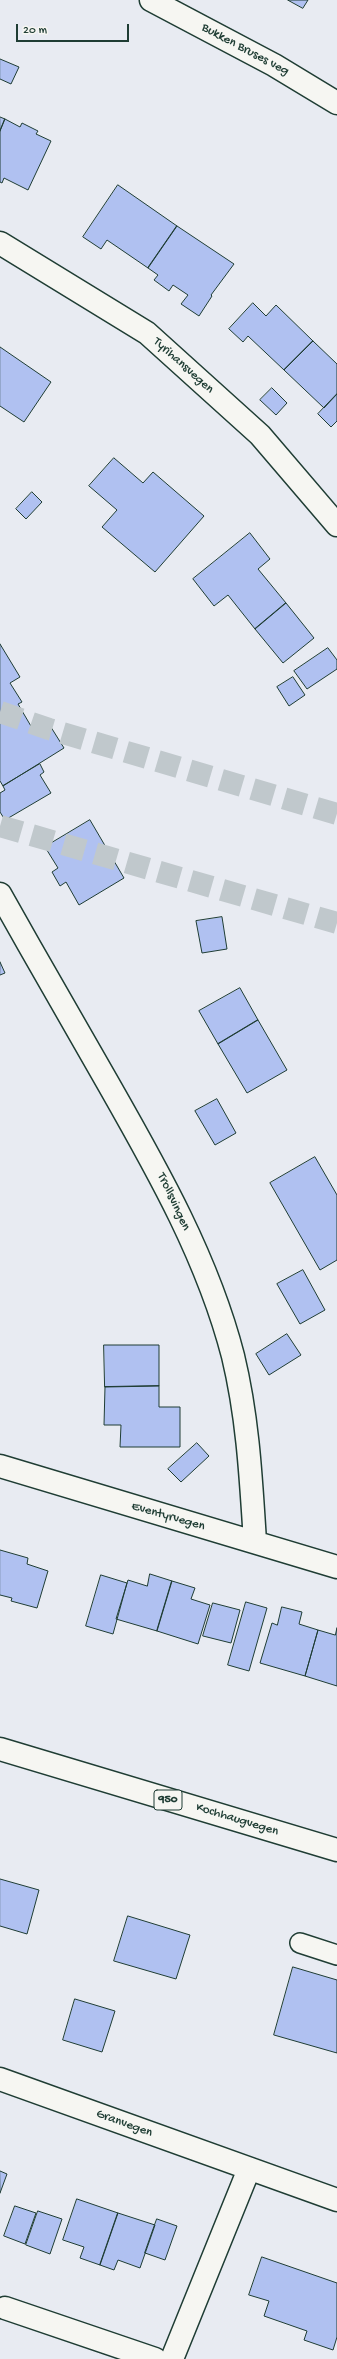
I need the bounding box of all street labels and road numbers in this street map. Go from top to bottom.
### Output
street label: Bukken Bruses veg [199,20,291,80]
street label: Tyrihansvegen [149,335,217,397]
street label: Trollsvingen [153,1171,193,1233]
street label: Eventyrvegen [129,1499,207,1535]
road number: 950 [154,1790,182,1810]
street label: Kochhaugvegen [194,1800,280,1840]
street label: Granvegen [94,2107,154,2141]

